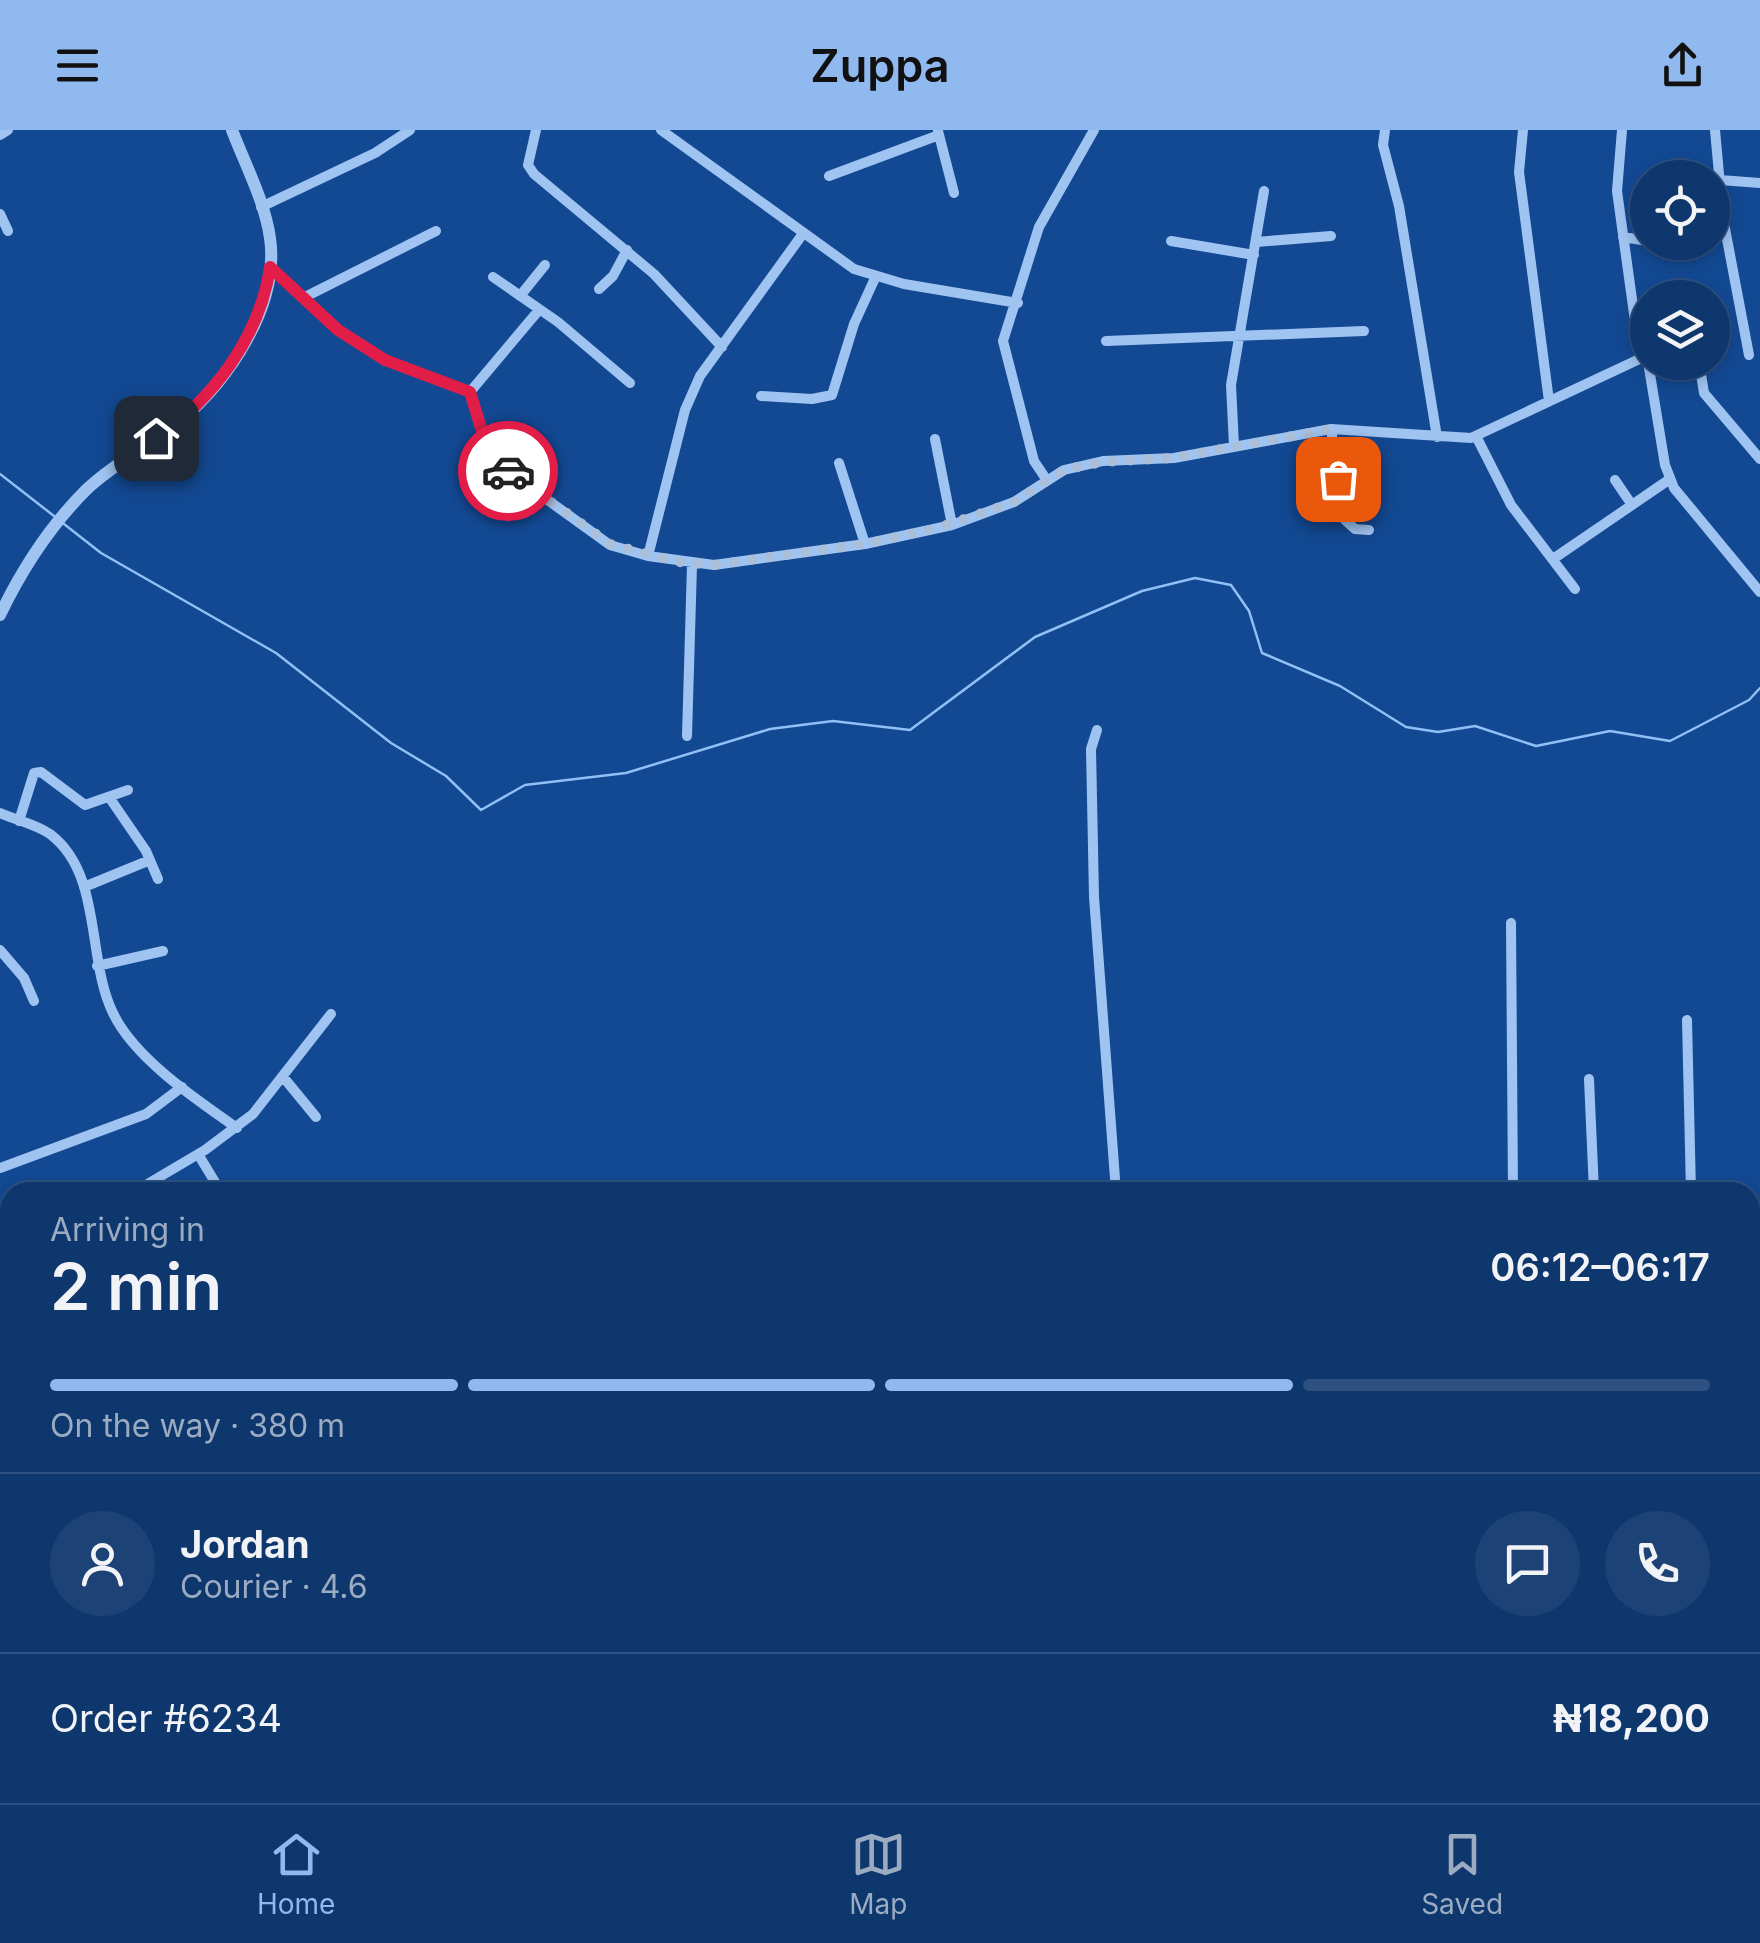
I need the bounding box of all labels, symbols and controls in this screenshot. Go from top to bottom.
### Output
icon: menu [50,38,105,93]
text: Zuppa [810,38,950,93]
icon: share [1655,38,1710,93]
map controls [1630,160,1730,380]
button: locate [1630,160,1730,260]
button: layers [1630,280,1730,380]
pin [114,396,199,481]
icon: home [129,411,184,466]
courier [458,421,558,521]
pin [1296,437,1381,522]
icon: car [481,444,536,499]
icon: bag [1311,452,1366,507]
text: Arriving in [50,1210,205,1249]
text: 06:12–06:17 [1490,1244,1710,1290]
text: 2 min [50,1247,222,1326]
text: On the way · 380 m [50,1406,345,1445]
button: person [50,1511,155,1616]
button: chat [1475,1511,1580,1616]
button: phone [1605,1511,1710,1616]
text: Jordan [180,1521,310,1567]
text: Courier · 4.6 [180,1567,368,1606]
text: Order #6234 [50,1695,282,1741]
text: ₦18,200 [1553,1695,1710,1741]
tab: Home [257,1827,335,1921]
tab: Map [849,1827,907,1921]
tab: Saved [1421,1827,1503,1921]

